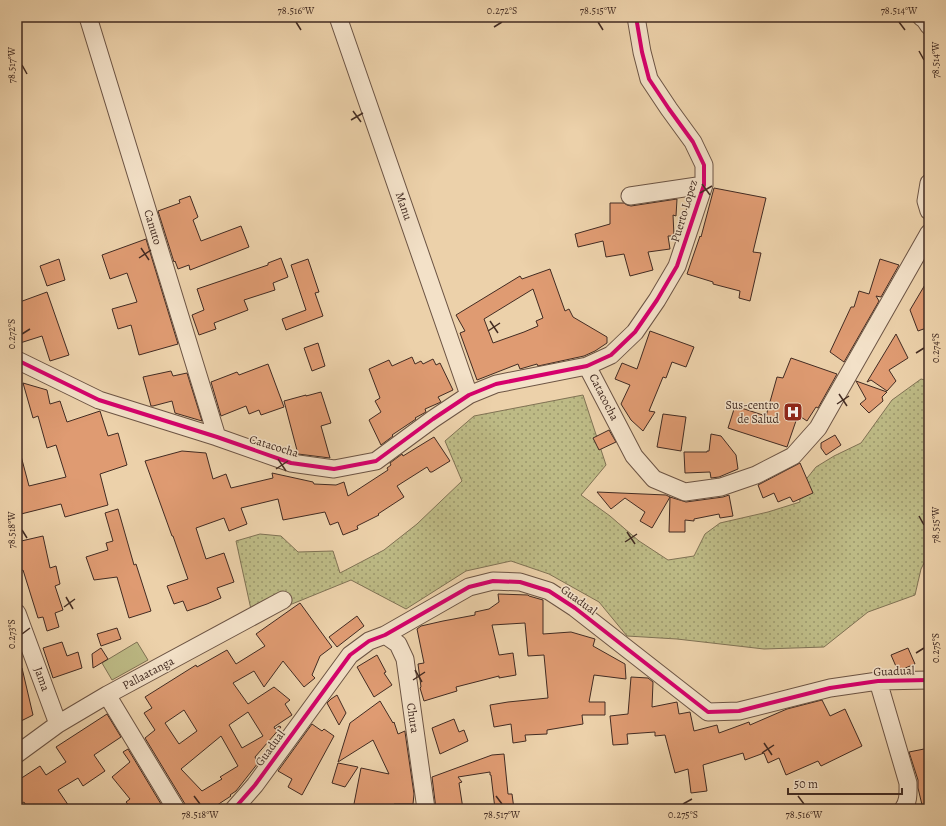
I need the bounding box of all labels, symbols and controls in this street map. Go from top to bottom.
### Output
text: 78.516°W [278,4,315,17]
text: 0.272°S [487,4,517,17]
text: 78.515°W [580,4,617,17]
text: 78.514°W [881,4,918,17]
text: 78.514°W [929,41,942,78]
text: 78.517°W [5,46,18,83]
street label: Puerto Lopez [667,178,701,244]
street label: Manu [392,190,416,223]
street label: Canuto [140,207,166,247]
text: 0.272°S [5,319,18,349]
text: 0.274°S [929,333,942,363]
street label: Catacocha [585,371,623,424]
place label: Sus-centro de Salud [725,397,780,427]
hospital icon: Sus-centro de Salud [782,401,804,423]
street label: Catacocha [247,431,301,461]
text: 78.515°W [929,506,942,543]
text: 78.518°W [5,511,18,549]
street label: Guadual [558,581,600,619]
text: 0.273°S [5,619,18,649]
text: 0.275°S [929,633,942,663]
street label: Pallaatanga [119,652,177,693]
street label: Guadual [873,662,915,680]
street label: Jama [30,665,54,694]
street label: Chura [403,702,423,735]
street label: Guadual [251,727,289,769]
scale bar [788,770,902,796]
text: 50 m [794,776,818,792]
text: 78.518°W [181,808,219,821]
text: 78.517°W [484,808,521,821]
text: 0.275°S [668,808,698,821]
text: 78.516°W [786,808,823,821]

